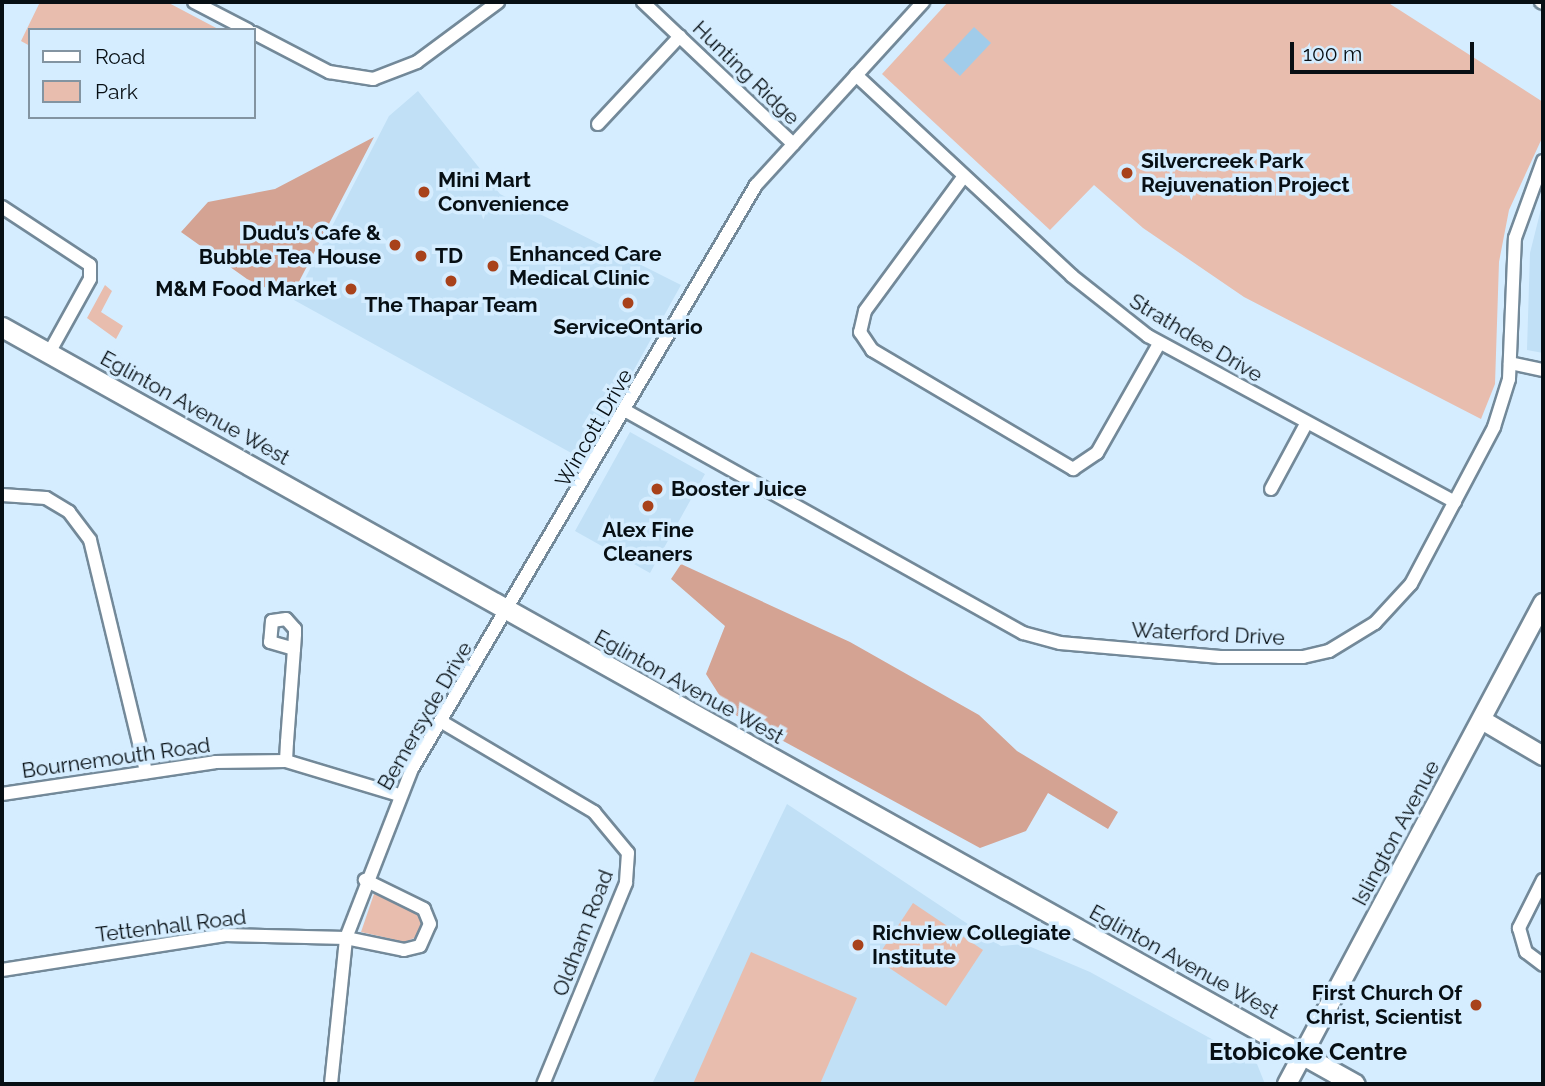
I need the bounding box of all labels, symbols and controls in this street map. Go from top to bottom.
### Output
street label: Hunting Ridge [687,16,805,130]
legend [28,28,256,119]
scale bar [1293,28,1477,72]
text: 100 m [1303,41,1362,66]
text: Road [95,44,145,69]
text: Park [95,79,138,104]
place label: Silvercreek Park Rejuvenation Project [1141,148,1350,198]
marker: Silvercreek Park Rejuvenation Project [1119,165,1135,181]
place label: Mini Mart Convenience [438,167,569,217]
marker: Mini Mart Convenience [416,184,432,200]
place label: Dudu’s Cafe & Bubble Tea House [198,220,381,270]
marker: Dudu’s Cafe & Bubble Tea House [387,237,403,253]
place label: Enhanced Care Medical Clinic [509,241,662,291]
place label: TD [435,243,463,269]
marker: TD [413,248,429,264]
marker: Enhanced Care Medical Clinic [483,256,503,276]
marker: The Thapar Team [443,273,459,289]
place label: M&M Food Market [155,276,337,302]
marker: M&M Food Market [343,281,359,297]
street label: Strathdee Drive [1125,288,1267,388]
place label: The Thapar Team [364,292,538,318]
marker: ServiceOntario [620,295,636,311]
place label: ServiceOntario [553,314,703,340]
street label: Eglinton Avenue West [95,345,295,471]
street label: Wincott Drive [550,365,638,491]
place label: Booster Juice [671,476,808,502]
marker: Booster Juice [649,481,665,497]
marker: Alex Fine Cleaners [640,498,656,514]
place label: Alex Fine Cleaners [602,517,694,567]
street label: Waterford Drive [1131,617,1285,651]
street label: Eglinton Avenue West [589,624,789,750]
street label: Bemersyde Drive [372,637,478,795]
street label: Bournemouth Road [20,732,212,784]
street label: Islington Avenue [1347,756,1445,910]
street label: Oldham Road [547,866,619,1000]
street label: Eglinton Avenue West [1084,899,1284,1025]
street label: Tettenhall Road [94,904,248,948]
place label: Richview Collegiate Institute [872,920,1071,970]
marker: Richview Collegiate Institute [850,937,866,953]
place label: First Church Of Christ, Scientist [1306,980,1462,1030]
marker: First Church Of Christ, Scientist [1468,997,1484,1013]
district label: Etobicoke Centre [1209,1038,1407,1066]

